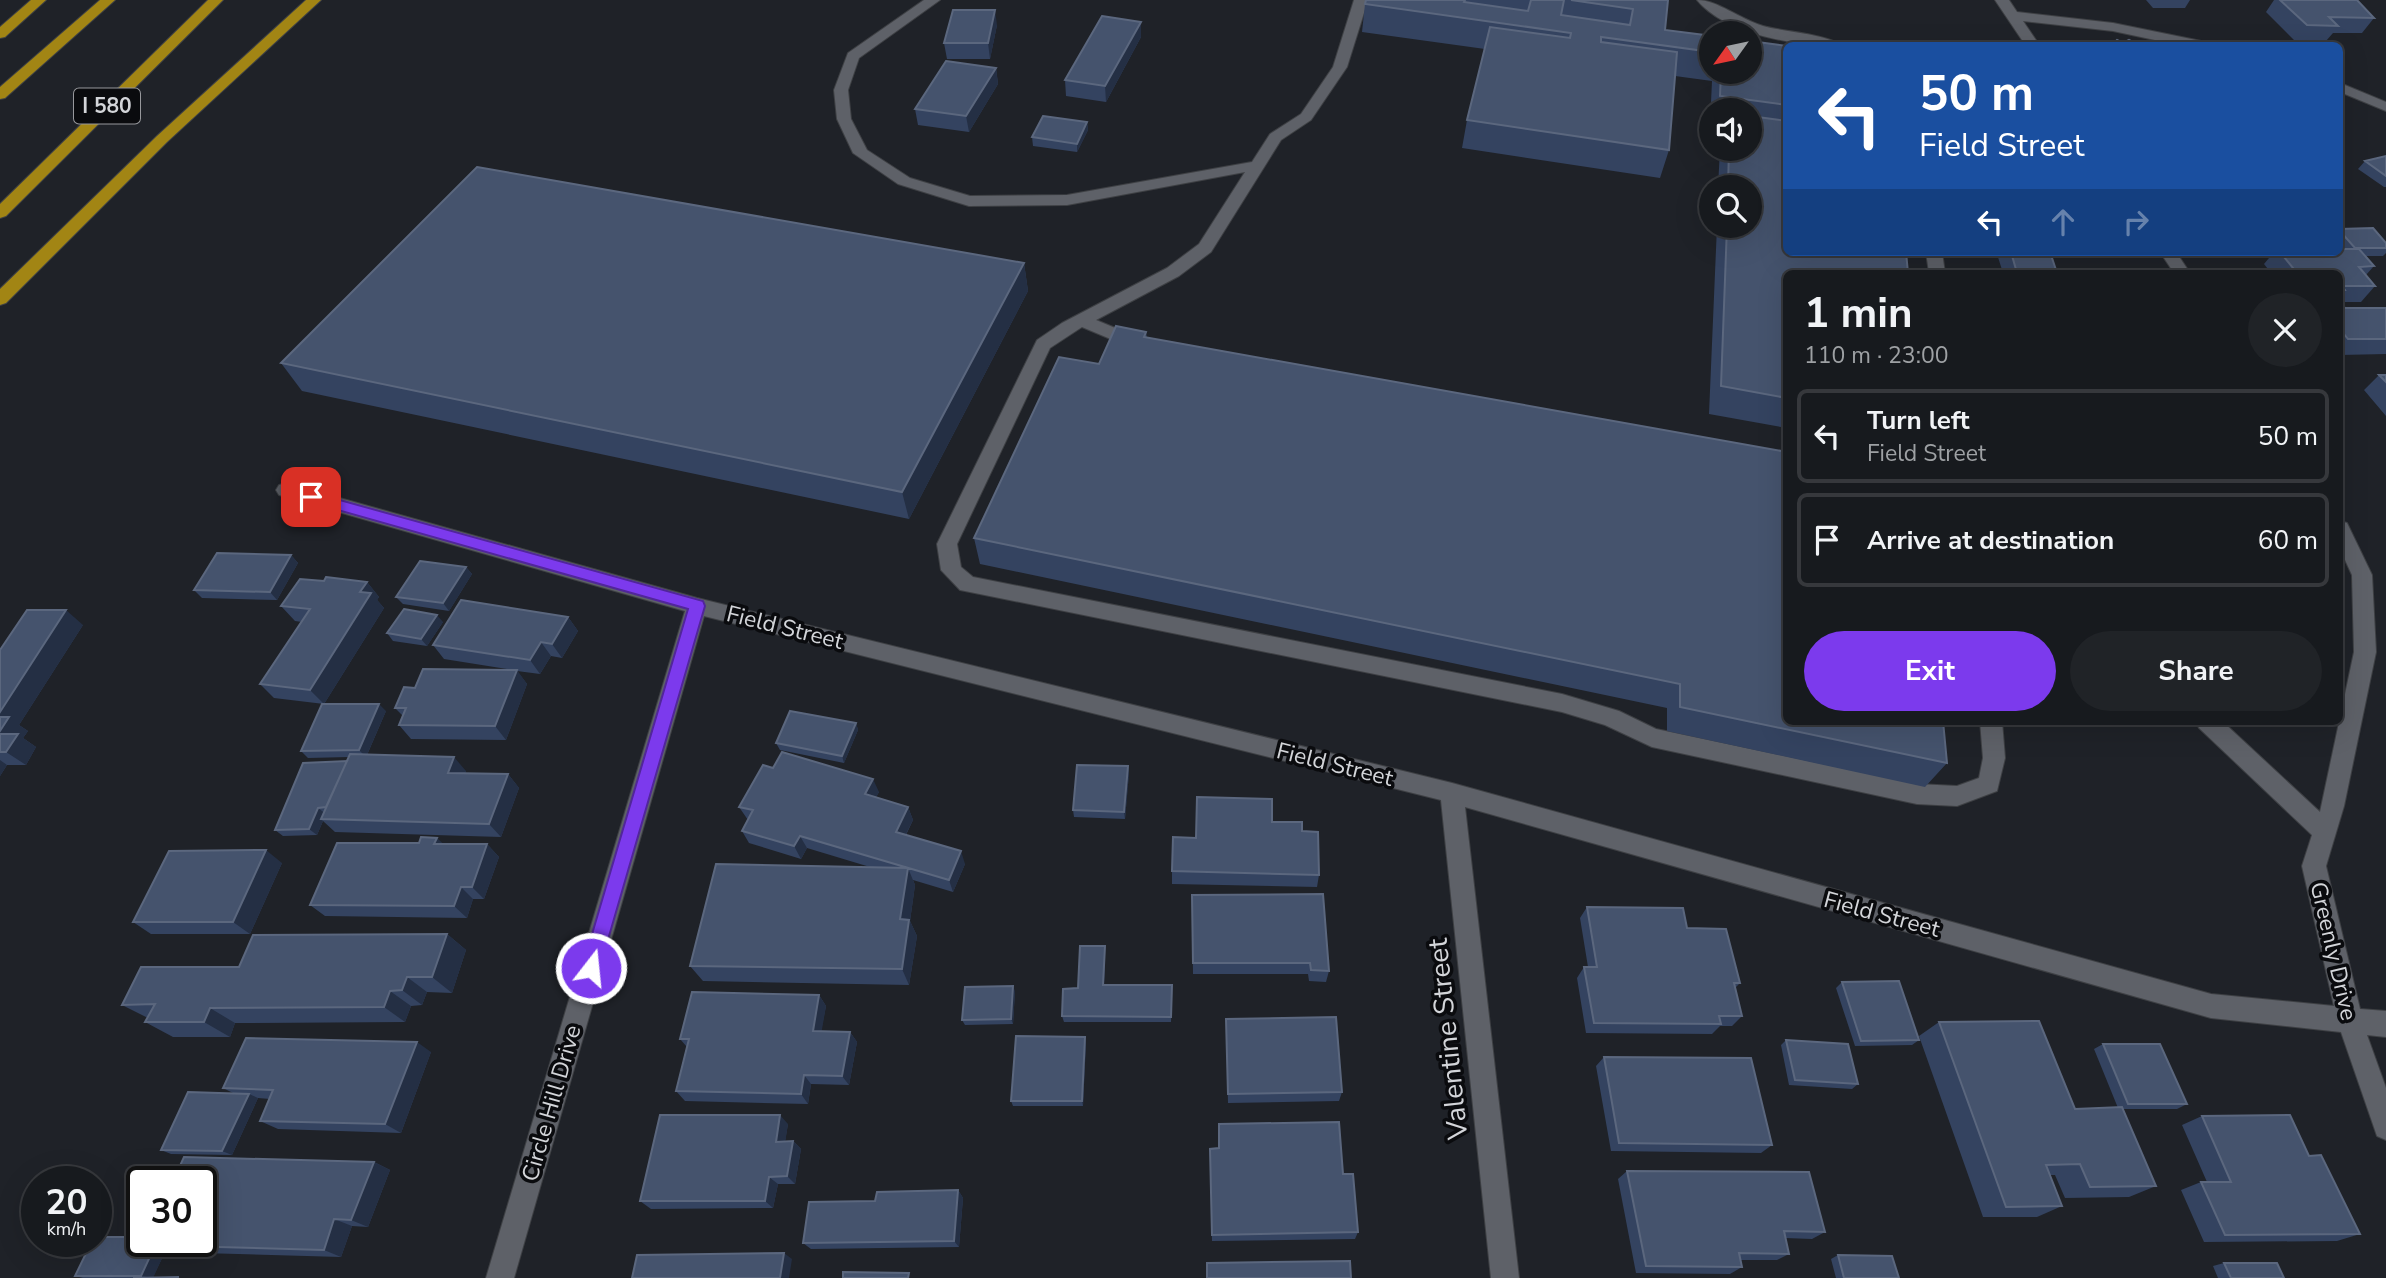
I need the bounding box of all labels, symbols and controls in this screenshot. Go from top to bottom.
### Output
north arrow [1699,21,1762,84]
map controls [1699,21,1762,238]
text: 50 m [1919,60,2034,127]
icon: left [1804,70,1895,161]
road number: I 580 [74,88,140,124]
button: sound [1699,98,1762,161]
text: Field Street [1919,124,2084,167]
button: search [1699,175,1762,238]
icon: left [1971,203,2009,241]
icon: ahead [2044,203,2082,241]
icon: right [2117,203,2155,241]
text: 1 min [1804,285,1913,342]
button: close [2248,293,2322,367]
text: 110 m · 23:00 [1804,340,1949,371]
text: Turn left [1867,403,1970,438]
icon: left [1808,417,1846,455]
text: 50 m [2258,419,2318,454]
text: Field Street [1867,438,1986,469]
pin [281,467,341,527]
icon: arrive [292,478,330,516]
icon: arrive [1808,521,1846,559]
text: Arrive at destination [1867,523,2114,558]
text: 60 m [2258,523,2318,558]
street label: Field Street [723,598,847,657]
button: Exit [1804,631,2056,711]
button: Share [2070,631,2322,711]
street label: Field Street [1273,735,1397,794]
street label: Greenly Drive [2303,879,2364,1023]
street label: Field Street [1820,884,1944,945]
position arrow [554,931,628,1005]
street label: Valentine Street [1419,936,1478,1142]
street label: Circle Hill Drive [514,1021,589,1185]
speed limit sign: 30 [126,1166,217,1257]
text: 20 [45,1179,88,1226]
text: km/h [47,1217,86,1241]

